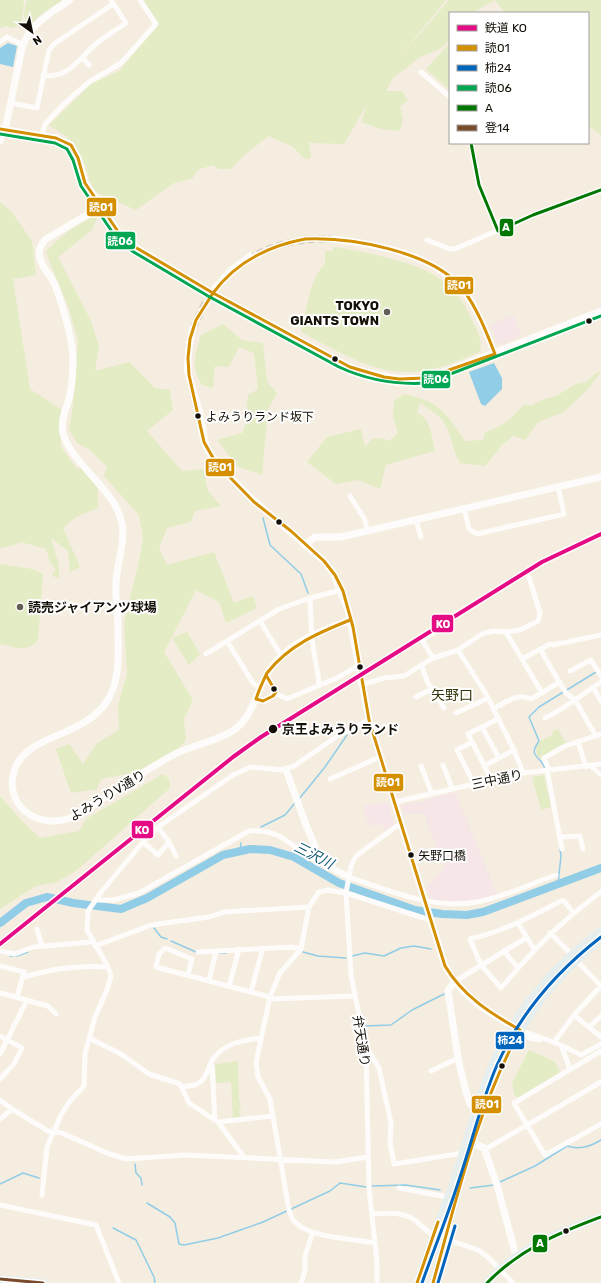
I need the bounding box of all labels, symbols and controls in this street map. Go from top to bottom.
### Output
north arrow [12,12,52,52]
legend [449,12,589,144]
text: 鉄道 KO [485,21,527,35]
text: N [30,32,44,48]
text: 読01 [485,41,510,55]
text: 柿24 [485,61,512,75]
text: 読06 [485,81,512,95]
text: A [485,101,493,115]
text: 登14 [485,121,510,135]
line badge: 読01 [86,197,117,217]
text: 読01 [89,201,113,214]
line badge: A [499,218,514,237]
text: A [502,221,510,234]
line badge: 読06 [105,231,136,250]
text: 読06 [107,235,133,248]
line badge: 読01 [444,276,474,295]
text: 読01 [447,279,471,292]
place label: TOKYO GIANTS TOWN [290,298,379,328]
marker: TOKYO GIANTS TOWN [382,307,392,317]
unlabelled marker [584,316,594,326]
unlabelled marker [330,354,340,364]
line badge: 読06 [421,370,451,389]
text: 読06 [423,373,449,386]
place label: よみうりランド坂下 [206,410,314,424]
marker: よみうりランド坂下 [193,411,203,421]
line badge: 読01 [205,458,235,477]
text: 読01 [208,461,232,474]
unlabelled marker [274,517,284,527]
place label: 読売ジャイアンツ球場 [28,600,157,615]
marker: 読売ジャイアンツ球場 [15,602,25,612]
line badge: KO [431,614,454,633]
text: KO [436,618,451,631]
unlabelled marker [355,662,365,672]
unlabelled marker [269,684,279,694]
district label: 矢野口 [431,687,473,704]
place label: 京王よみうりランド [282,722,399,737]
marker: 京王よみうりランド [267,723,279,735]
street label: よみうりV通り [66,767,148,824]
street label: 三中通り [470,767,524,792]
line badge: 読01 [373,773,404,792]
text: 読01 [376,776,400,789]
line badge: KO [131,820,154,839]
text: KO [135,824,150,837]
water label: 三沢川 [291,838,338,873]
place label: 矢野口橋 [418,849,466,863]
marker: 矢野口橋 [406,850,416,860]
street label: 弁天通り [350,1014,373,1068]
line badge: 柿24 [495,1031,525,1050]
text: 柿24 [497,1034,523,1047]
unlabelled marker [497,1061,507,1071]
line badge: 読01 [471,1095,502,1114]
text: 読01 [475,1098,499,1111]
unlabelled marker [561,1226,571,1236]
line badge: A [532,1234,548,1253]
text: A [536,1237,544,1250]

